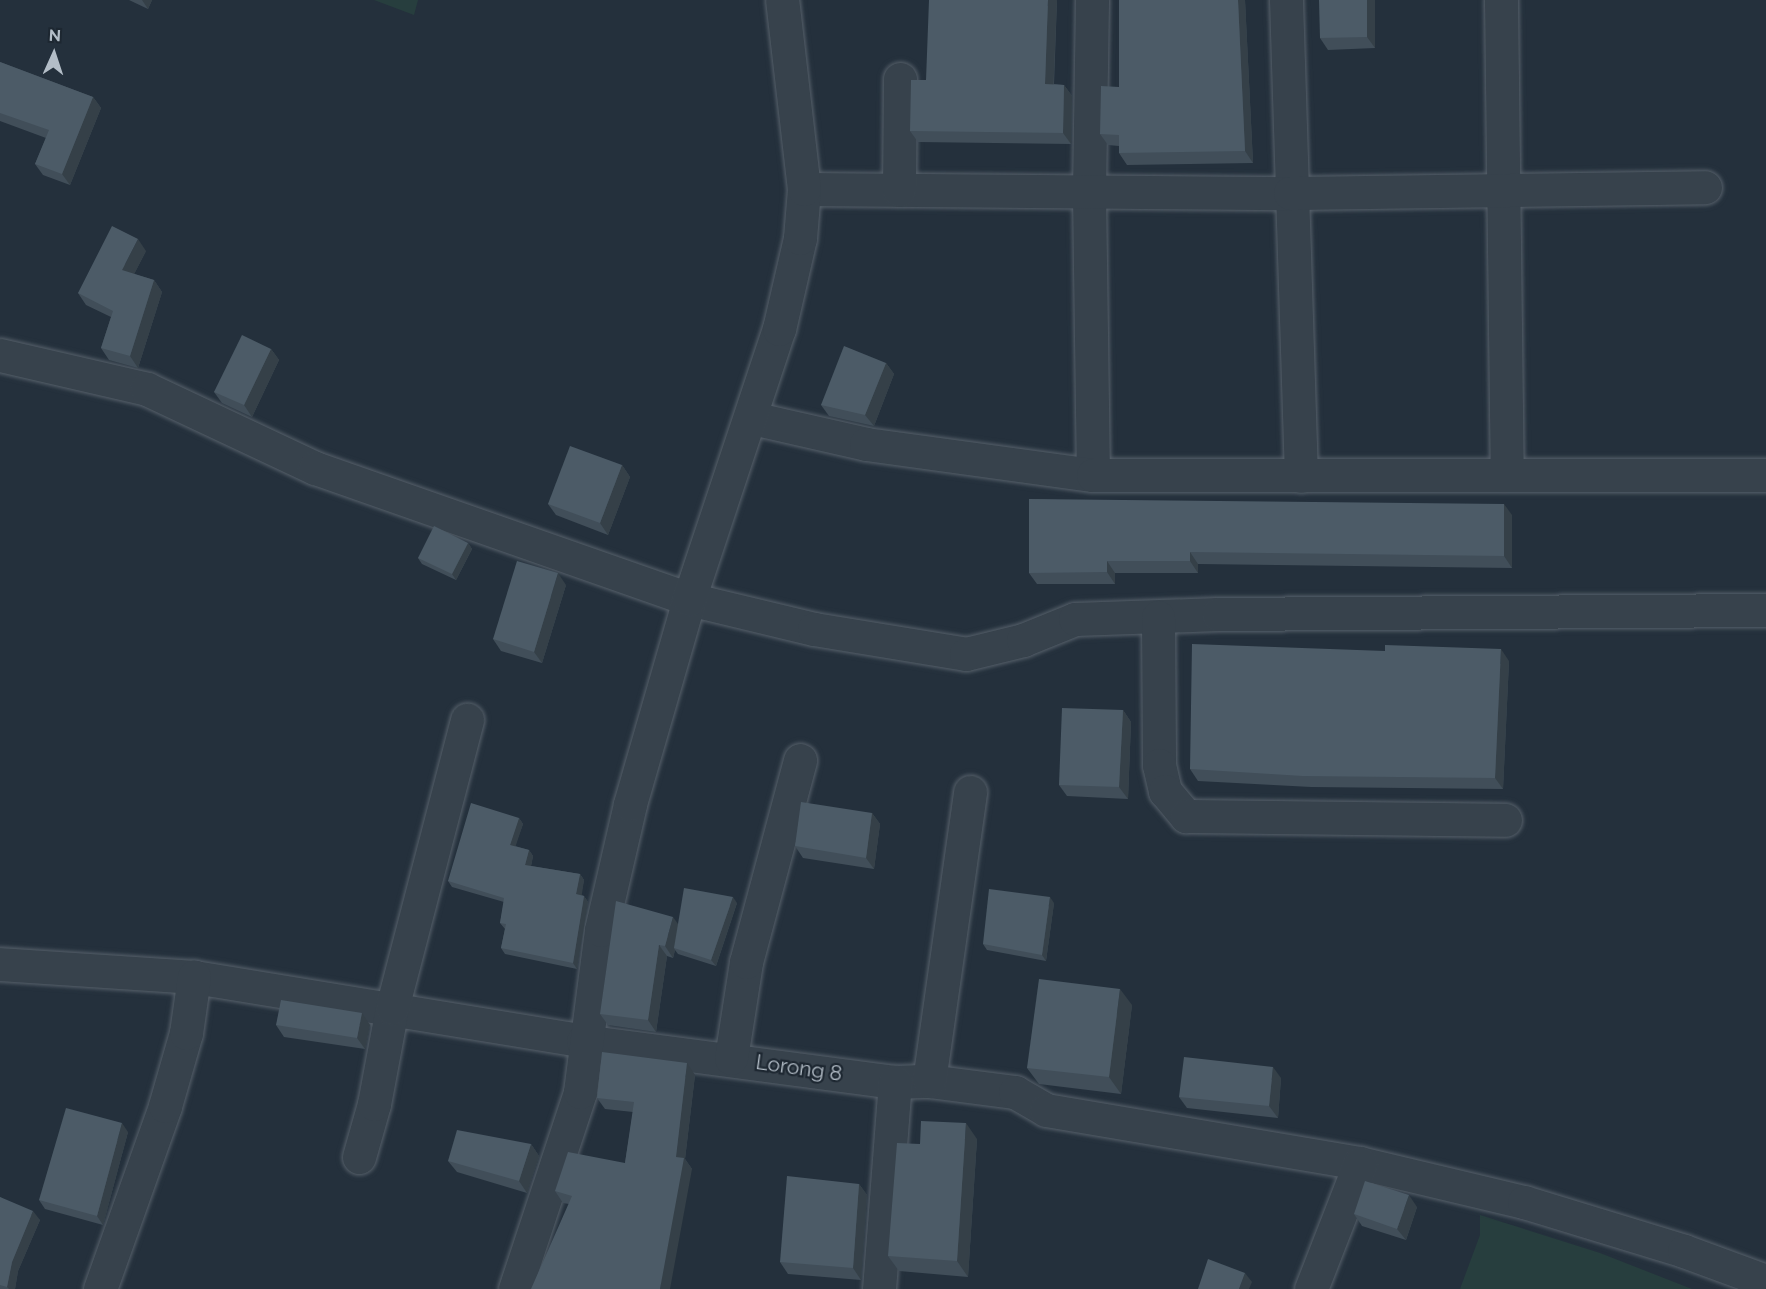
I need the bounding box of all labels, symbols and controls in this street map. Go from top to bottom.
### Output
north arrow [24,24,84,84]
text: N [48,26,62,45]
street label: Lorong 8 [754,1049,844,1087]

